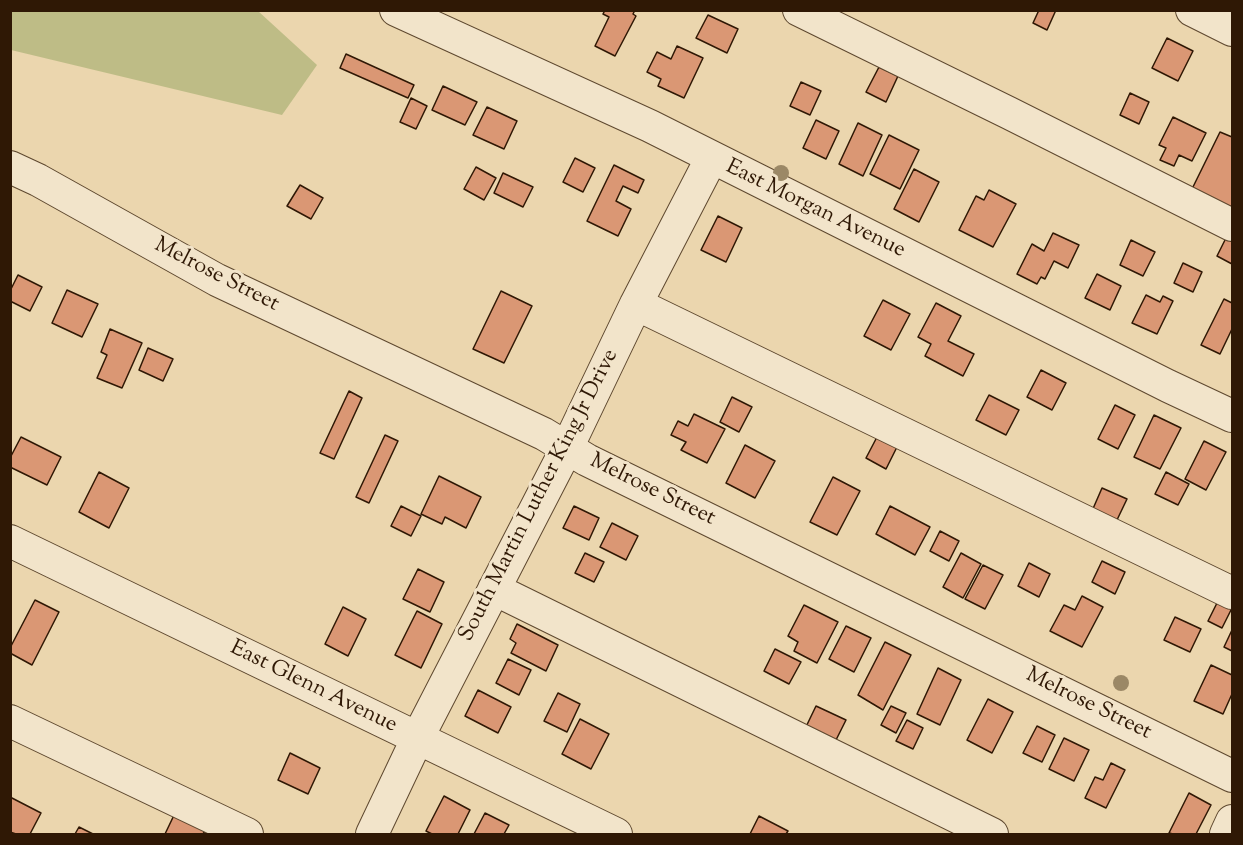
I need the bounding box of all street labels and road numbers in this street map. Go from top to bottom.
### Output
street label: East Morgan Avenue [721,155,909,265]
street label: Melrose Street [149,233,283,319]
street label: South Martin Luther King Jr Drive [455,345,625,647]
street label: Melrose Street [585,449,719,533]
street label: East Glenn Avenue [225,636,401,740]
street label: Melrose Street [1021,663,1155,747]

